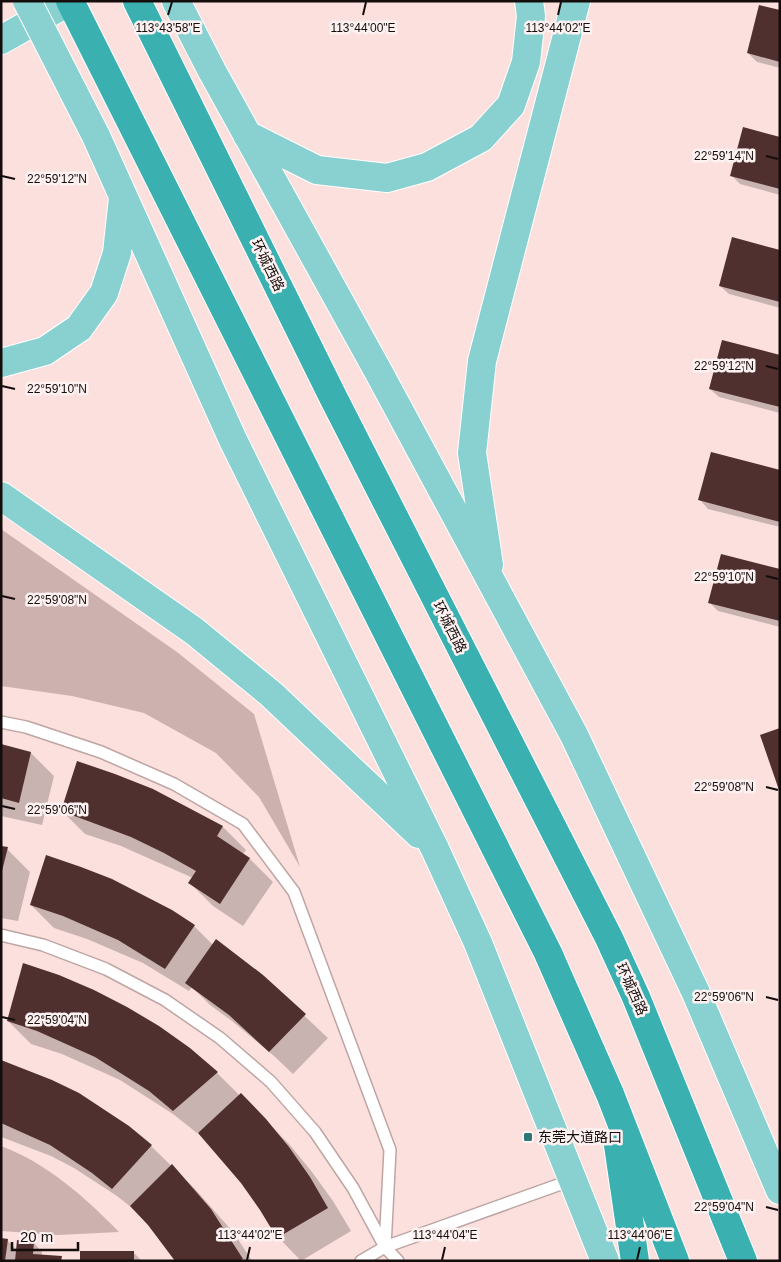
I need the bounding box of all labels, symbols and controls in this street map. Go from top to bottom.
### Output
text: 113°43'58"E [135,21,201,35]
text: 113°44'00"E [330,21,396,35]
text: 113°44'02"E [525,21,591,35]
text: 22°59'14"N [694,149,754,163]
text: 22°59'12"N [27,172,87,186]
street label: 环城西路 [249,236,287,294]
text: 22°59'12"N [694,359,754,373]
text: 22°59'10"N [27,382,87,396]
text: 22°59'10"N [694,570,754,584]
text: 22°59'08"N [27,593,87,607]
street label: 环城西路 [430,598,470,656]
text: 22°59'08"N [694,780,754,794]
text: 22°59'06"N [27,803,87,817]
street label: 环城西路 [613,960,651,1018]
text: 22°59'06"N [694,990,754,1004]
text: 22°59'04"N [27,1013,87,1027]
place label: 东莞大道路口 [538,1129,622,1145]
marker: 东莞大道路口 [522,1131,534,1143]
text: 22°59'04"N [694,1200,754,1214]
scale bar [12,1220,79,1252]
text: 20 m [20,1228,53,1245]
text: 113°44'02"E [217,1228,283,1242]
text: 113°44'04"E [412,1228,478,1242]
text: 113°44'06"E [607,1228,673,1242]

